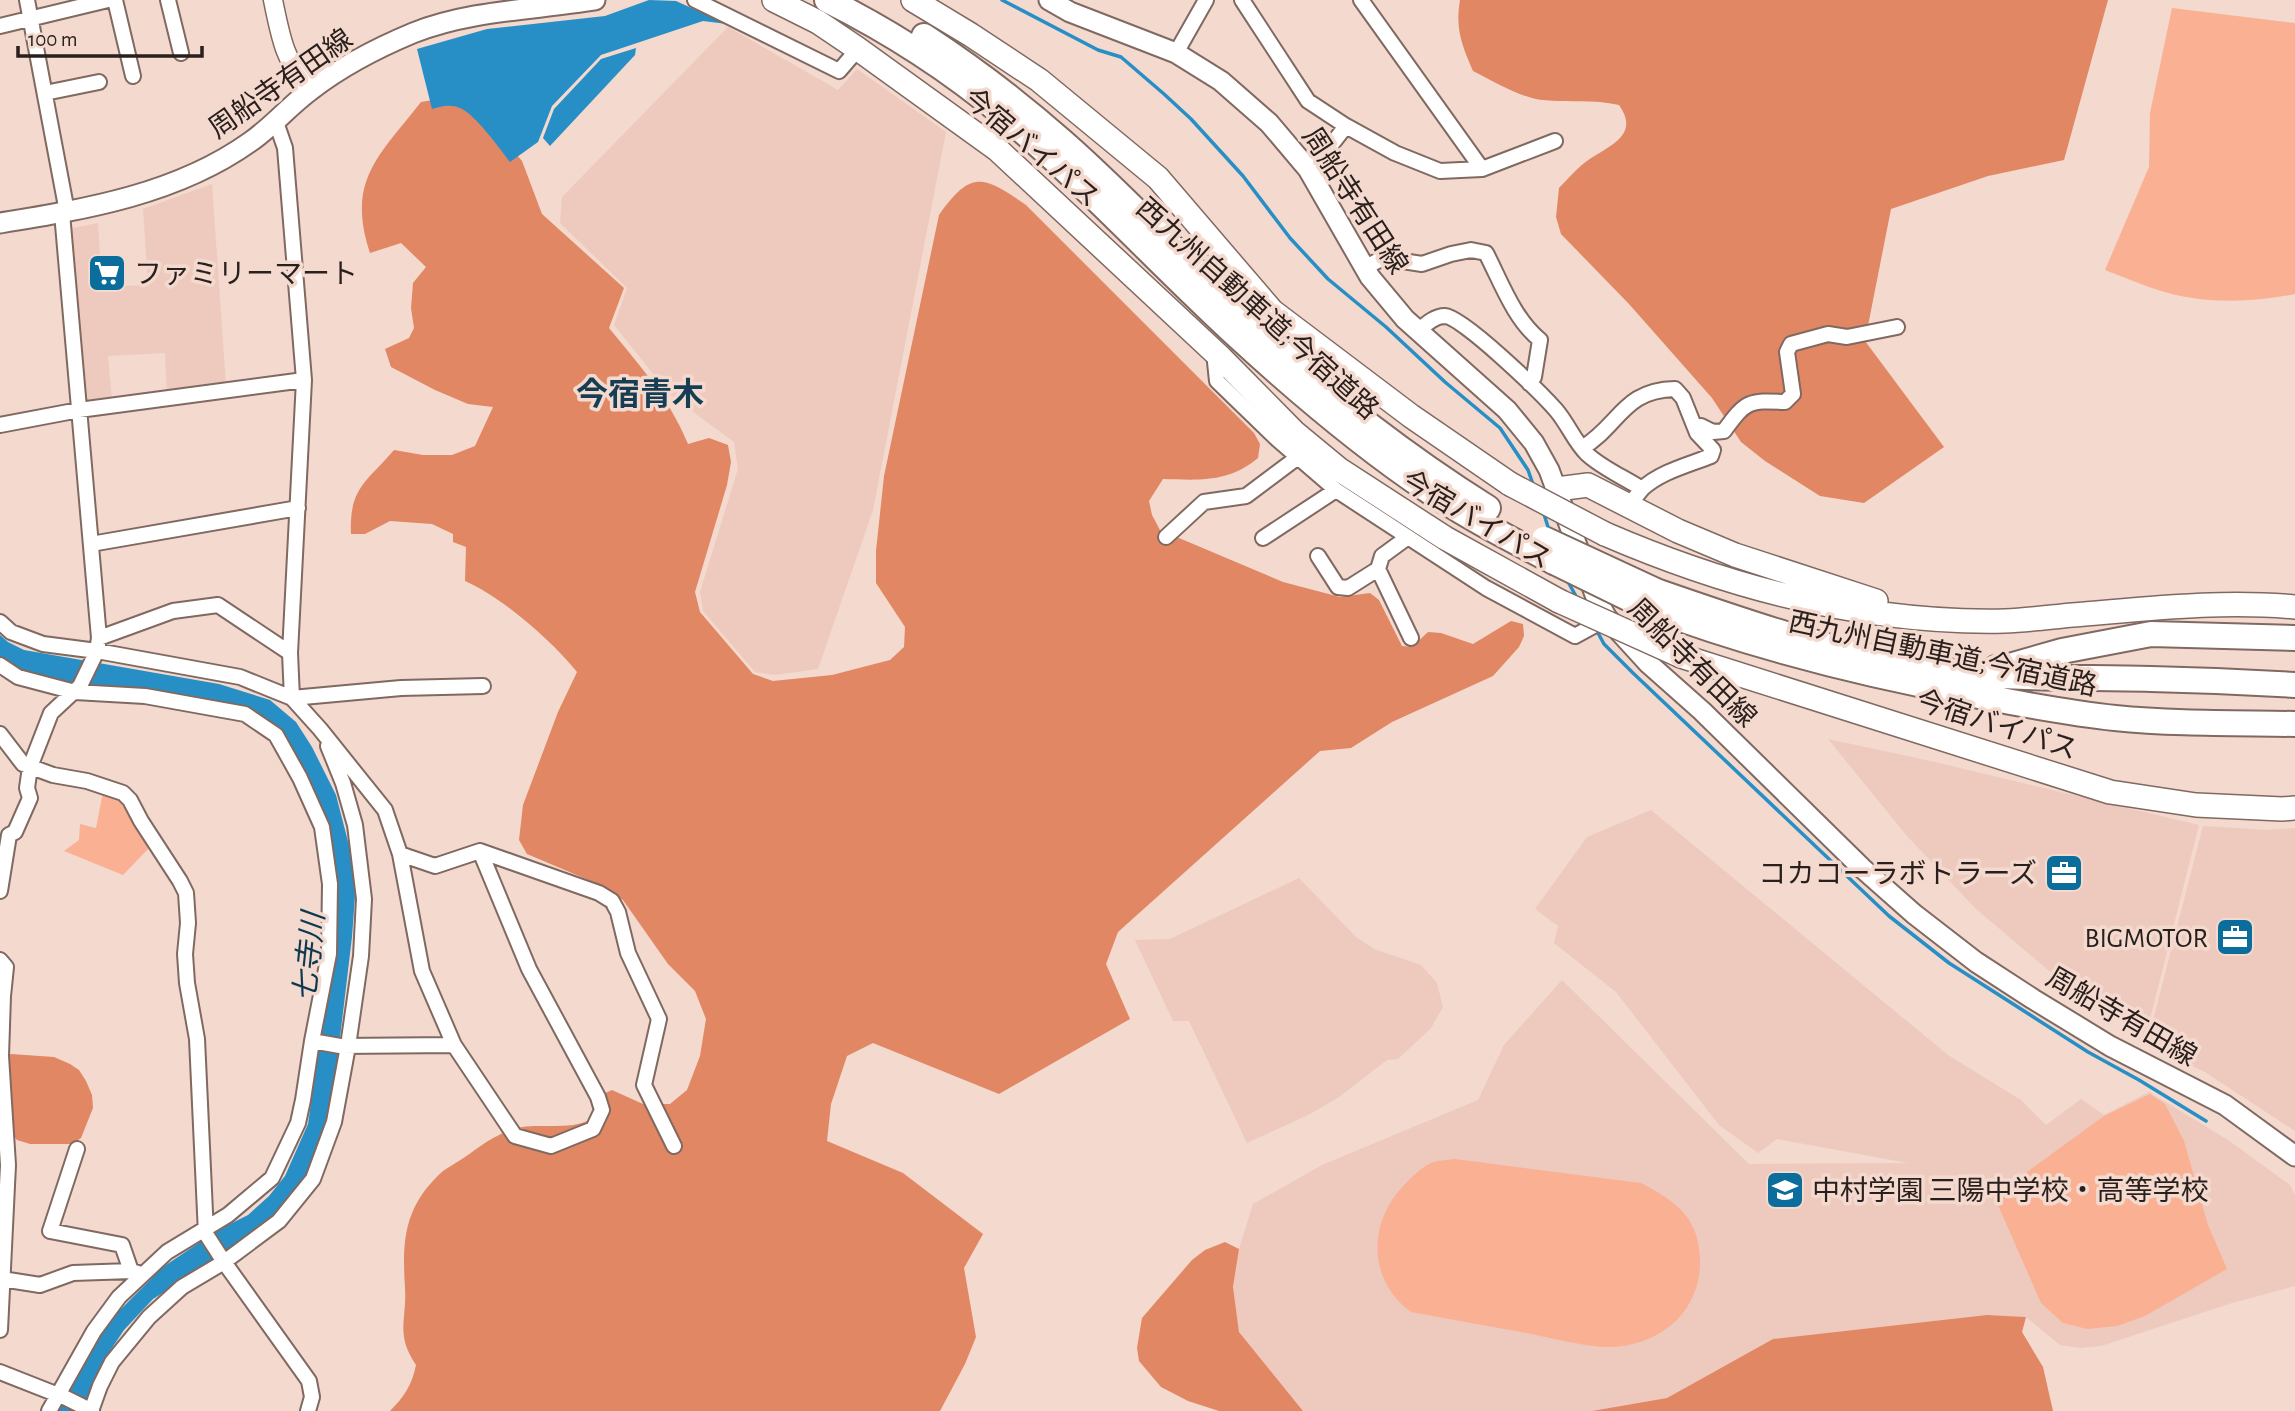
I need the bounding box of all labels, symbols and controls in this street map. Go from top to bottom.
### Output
scale bar [18,14,201,58]
street label: 周船寺有田線 [203,23,358,144]
text: 100 m [28,29,78,50]
street label: 今宿バイパス [958,82,1105,213]
street label: 周船寺有田線 [1297,122,1413,279]
street label: 西九州自動車道;今宿道路 [1130,192,1384,425]
supermarket icon: ファミリーマート [86,252,128,294]
place label: ファミリーマート [134,261,358,289]
district label: 今宿青木 [576,377,704,411]
street label: 今宿バイパス [1396,465,1557,575]
street label: 周船寺有田線 [1622,593,1762,733]
street label: 西九州自動車道;今宿道路 [1786,607,2100,701]
street label: 今宿バイパス [1912,685,2081,765]
office icon: コカコーラボトラーズ [2043,852,2085,894]
place label: コカコーラボトラーズ [1758,859,2037,889]
water label: 七寺川 [288,908,330,1003]
office icon: BIGMOTOR [2214,916,2256,958]
place label: BIGMOTOR [2084,925,2208,953]
street label: 周船寺有田線 [2041,962,2202,1072]
school or university icon: 中村学園 三陽中学校・高等学校 [1764,1169,1806,1211]
place label: 中村学園 三陽中学校・高等学校 [1812,1176,2209,1206]

